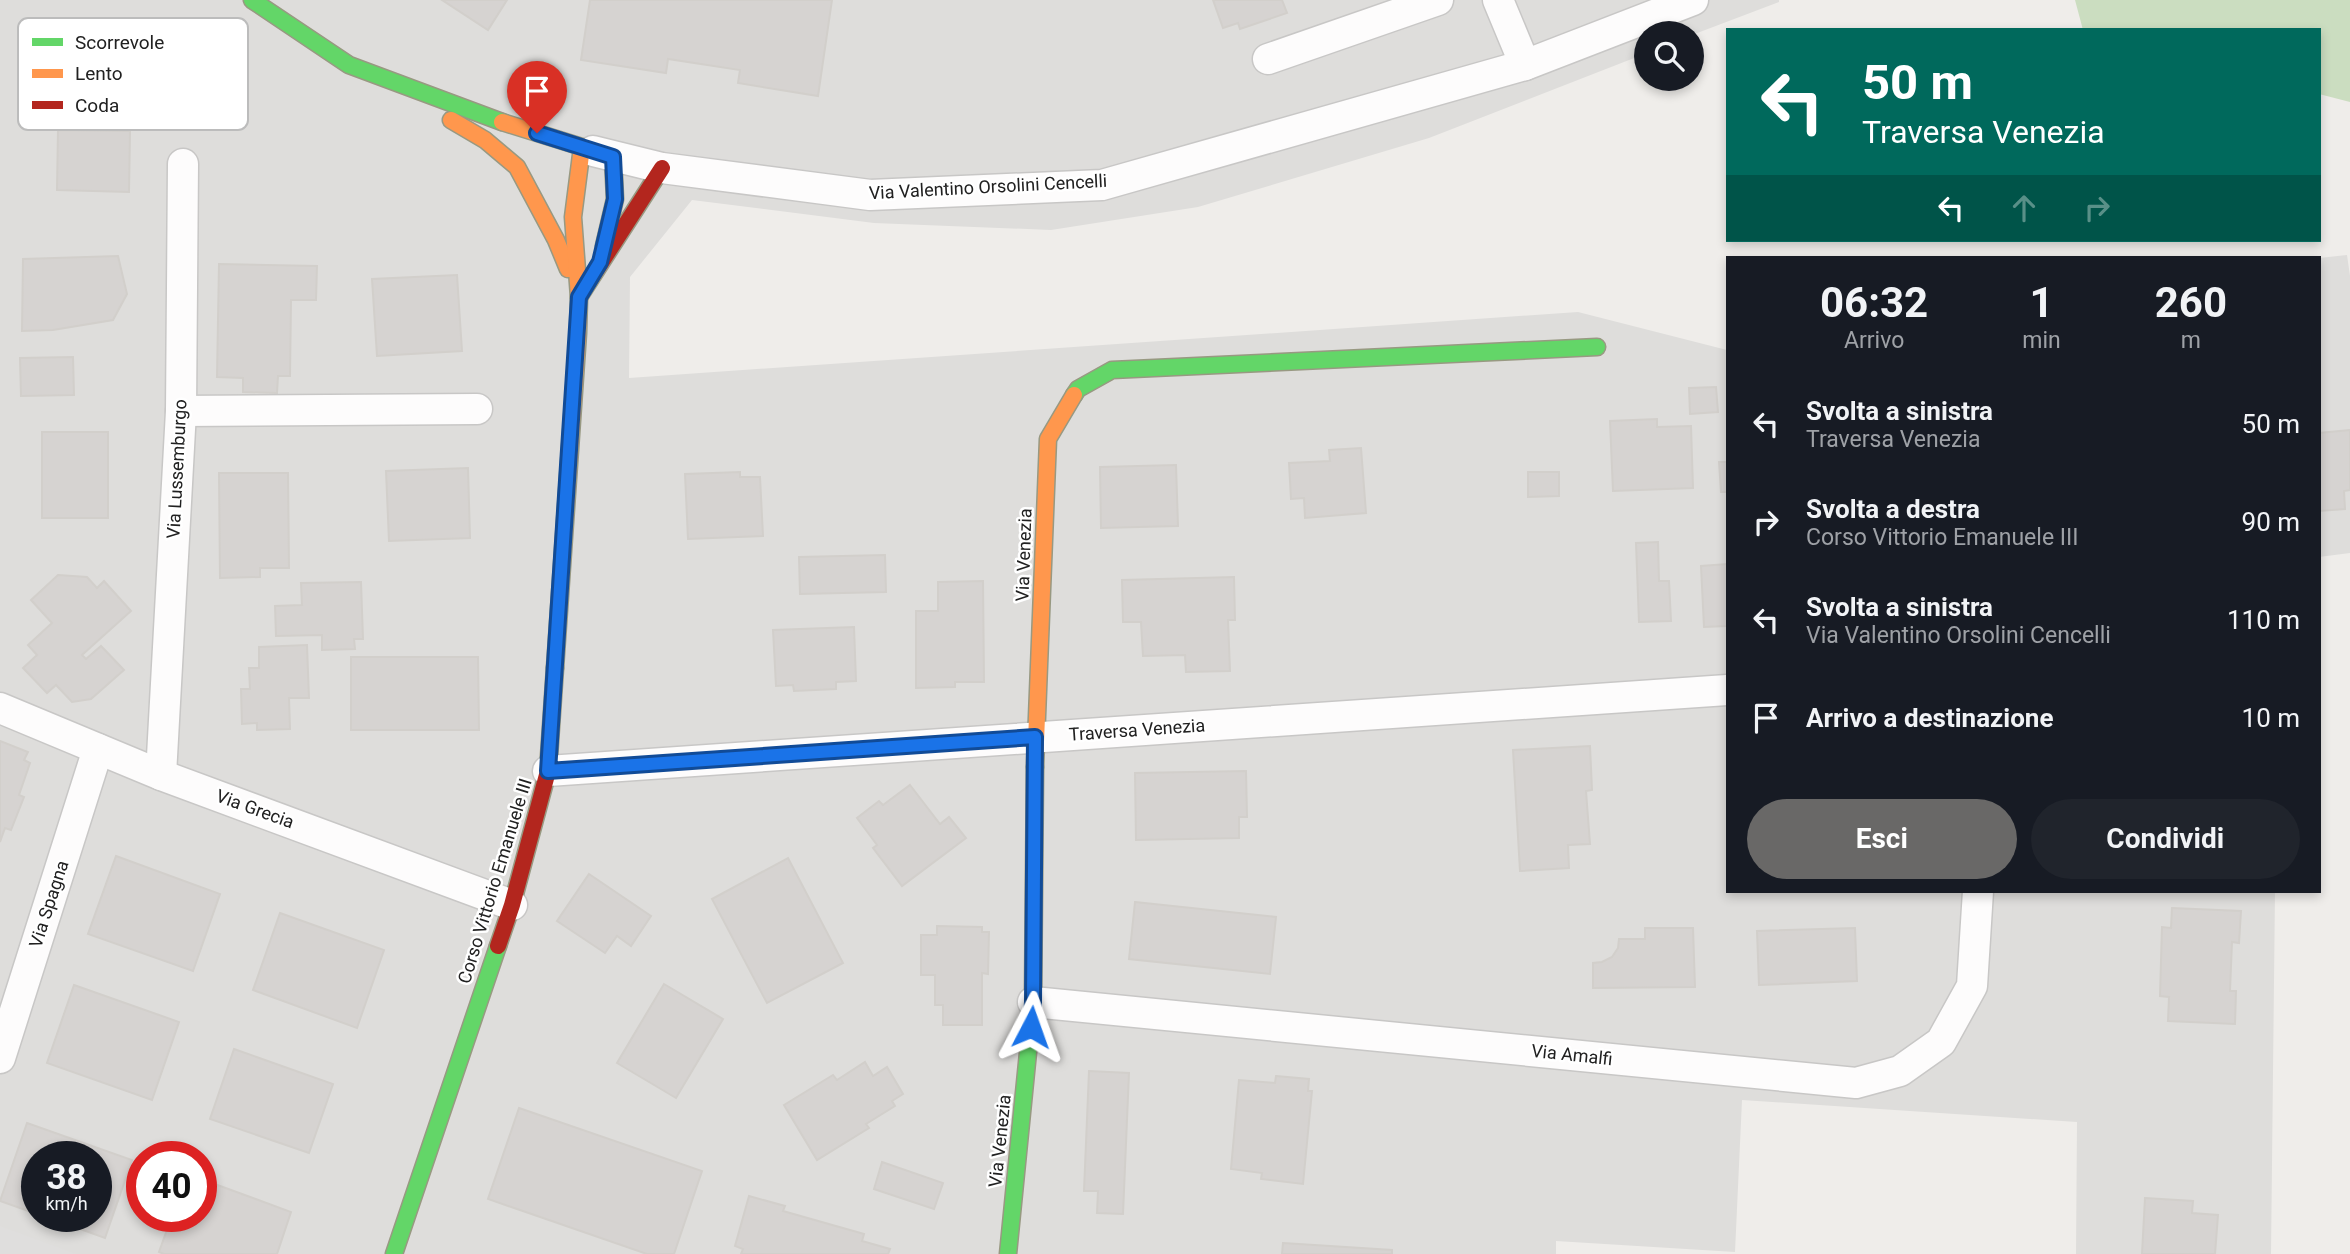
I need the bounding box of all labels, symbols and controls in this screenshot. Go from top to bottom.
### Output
legend [18,18,248,130]
map controls [1634,21,1704,91]
button: search [1634,21,1704,91]
text: Scorrevole [75,31,164,54]
text: 50 m [1862,54,1973,111]
icon: left [1747,56,1838,147]
pin [507,61,567,133]
text: Lento [75,62,123,85]
icon: arrive [518,72,556,110]
text: Coda [75,94,119,117]
text: Traversa Venezia [1862,113,2105,151]
street label: Via Valentino Orsolini Cencelli [868,170,1108,203]
icon: left [1932,189,1970,227]
icon: ahead [2005,189,2043,227]
icon: right [2078,189,2116,227]
text: 06:32 [1820,278,1928,327]
text: 1 [2029,278,2054,327]
text: 260 [2155,278,2227,327]
text: Arrivo [1844,327,1904,354]
text: min [2022,327,2061,354]
text: m [2181,327,2201,354]
text: Svolta a sinistra [1806,396,1993,426]
street label: Via Lussemburgo [162,399,191,539]
icon: left [1747,405,1785,443]
text: 50 m [2242,409,2300,439]
text: Traversa Venezia [1806,426,1980,453]
text: Svolta a destra [1806,494,1980,524]
icon: right [1747,503,1785,541]
text: 90 m [2242,507,2300,537]
street label: Via Venezia [1011,508,1036,602]
text: Corso Vittorio Emanuele III [1806,524,2079,551]
text: Svolta a sinistra [1806,592,1993,622]
icon: left [1747,601,1785,639]
text: 110 m [2227,605,2300,635]
text: Via Valentino Orsolini Cencelli [1806,622,2111,649]
icon: arrive [1747,699,1785,737]
text: Arrivo a destinazione [1806,703,2053,733]
text: 10 m [2242,703,2300,733]
street label: Traversa Venezia [1068,714,1206,745]
street label: Corso Vittorio Emanuele III [453,776,536,986]
street label: Via Grecia [213,785,297,832]
button: Esci [1747,799,2017,879]
button: Condividi [2031,799,2300,879]
street label: Via Spagna [25,858,72,950]
position arrow [994,990,1068,1064]
street label: Via Amalfi [1530,1040,1614,1069]
street label: Via Venezia [984,1093,1015,1188]
speed limit sign: 40 [126,1141,217,1232]
text: 38 [46,1157,87,1198]
text: km/h [45,1193,88,1214]

